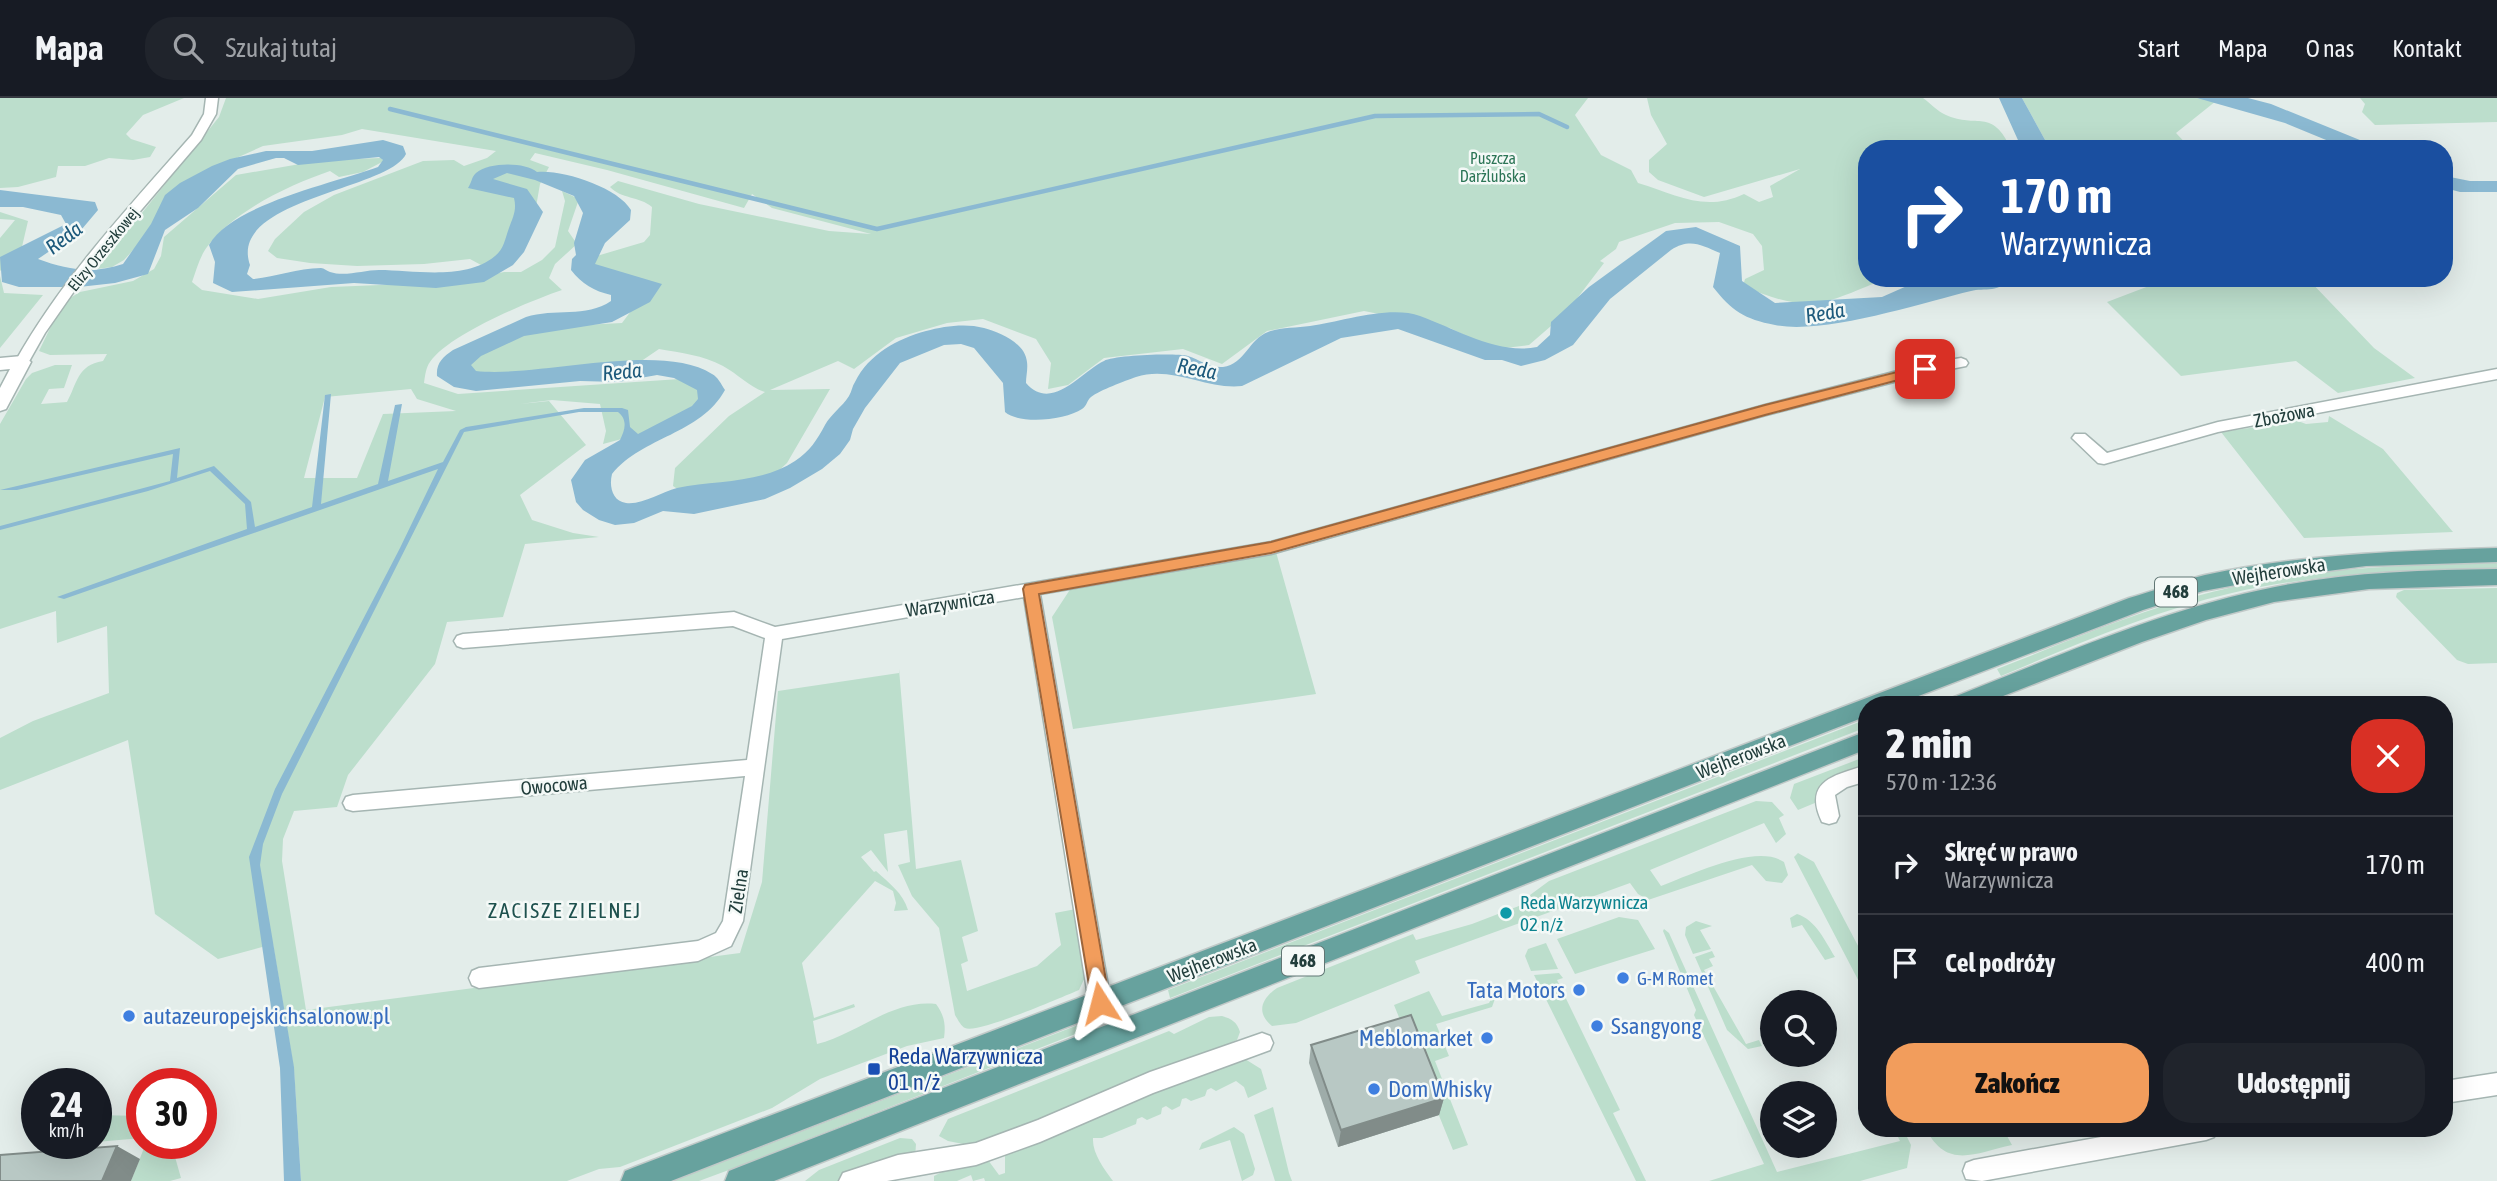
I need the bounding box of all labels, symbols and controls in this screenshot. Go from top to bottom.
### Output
search box [145,17,635,80]
text: Mapa [35,29,103,67]
icon: search [169,29,207,67]
text: Szukaj tutaj [225,33,337,63]
text: Start [2138,35,2180,62]
text: Mapa [2218,35,2268,62]
text: O nas [2306,35,2354,62]
text: Kontakt [2392,35,2462,62]
park label: Puszcza Darżlubska [1460,149,1526,185]
text: 170 m [2001,167,2112,223]
icon: right [1886,168,1977,259]
street label: Elizy Orzeszkowej [64,204,143,295]
water label: Reda [40,216,87,259]
text: Warzywnicza [2001,225,2153,262]
water label: Reda [1803,297,1847,327]
pin [1895,339,1955,399]
icon: arrive [1906,350,1944,388]
water label: Reda [1176,352,1219,384]
water label: Reda [601,357,643,385]
street label: Zbożowa [2252,398,2316,432]
street label: Wejherowska [2231,553,2327,589]
road number: 468 [2155,578,2197,606]
street label: Warzywnicza [904,585,996,621]
text: 2 min [1886,719,1972,767]
button: close [2351,719,2425,793]
street label: Wejherowska [1693,729,1789,783]
text: 570 m · 12:36 [1886,769,1997,795]
street label: Owocowa [520,771,588,799]
text: Skręć w prawo [1945,837,2078,867]
icon: right [1886,846,1924,884]
text: 170 m [2366,850,2425,880]
street label: Zielna [724,867,752,915]
text: Warzywnicza [1945,867,2054,893]
place label: Reda Warzywnicza 02 n/ż [1520,891,1648,935]
district label: ZACISZE ZIELNEJ [488,898,642,922]
marker: Reda Warzywnicza 02 n/ż [1498,905,1514,921]
street label: Wejherowska [1164,933,1260,987]
icon: arrive [1886,944,1924,982]
road number: 468 [1282,946,1324,976]
text: Cel podróży [1945,948,2056,978]
text: 400 m [2366,948,2425,978]
position arrow [1063,966,1137,1040]
place label: G-M Romet [1637,967,1713,989]
marker: G-M Romet [1615,970,1631,986]
place label: Tata Motors [1467,977,1565,1003]
marker: Tata Motors [1571,982,1587,998]
map controls [1760,990,1837,1158]
button: search [1760,990,1837,1067]
place label: autazeuropejskichsalonow.pl [143,1003,390,1029]
marker: autazeuropejskichsalonow.pl [121,1008,137,1024]
place label: Ssangyong [1611,1013,1702,1039]
marker: Ssangyong [1589,1018,1605,1034]
place label: Meblomarket [1359,1025,1473,1051]
marker: Meblomarket [1479,1030,1495,1046]
place label: Reda Warzywnicza 01 n/ż [888,1043,1043,1095]
button: Zakończ [1886,1043,2149,1123]
button: Udostępnij [2163,1043,2425,1123]
marker: Reda Warzywnicza 01 n/ż [866,1061,882,1077]
speed limit sign: 30 [126,1068,217,1159]
place label: Dom Whisky [1388,1076,1492,1102]
marker: Dom Whisky [1366,1081,1382,1097]
button: layers [1760,1081,1837,1158]
text: 24 [50,1084,83,1124]
text: km/h [49,1120,84,1141]

